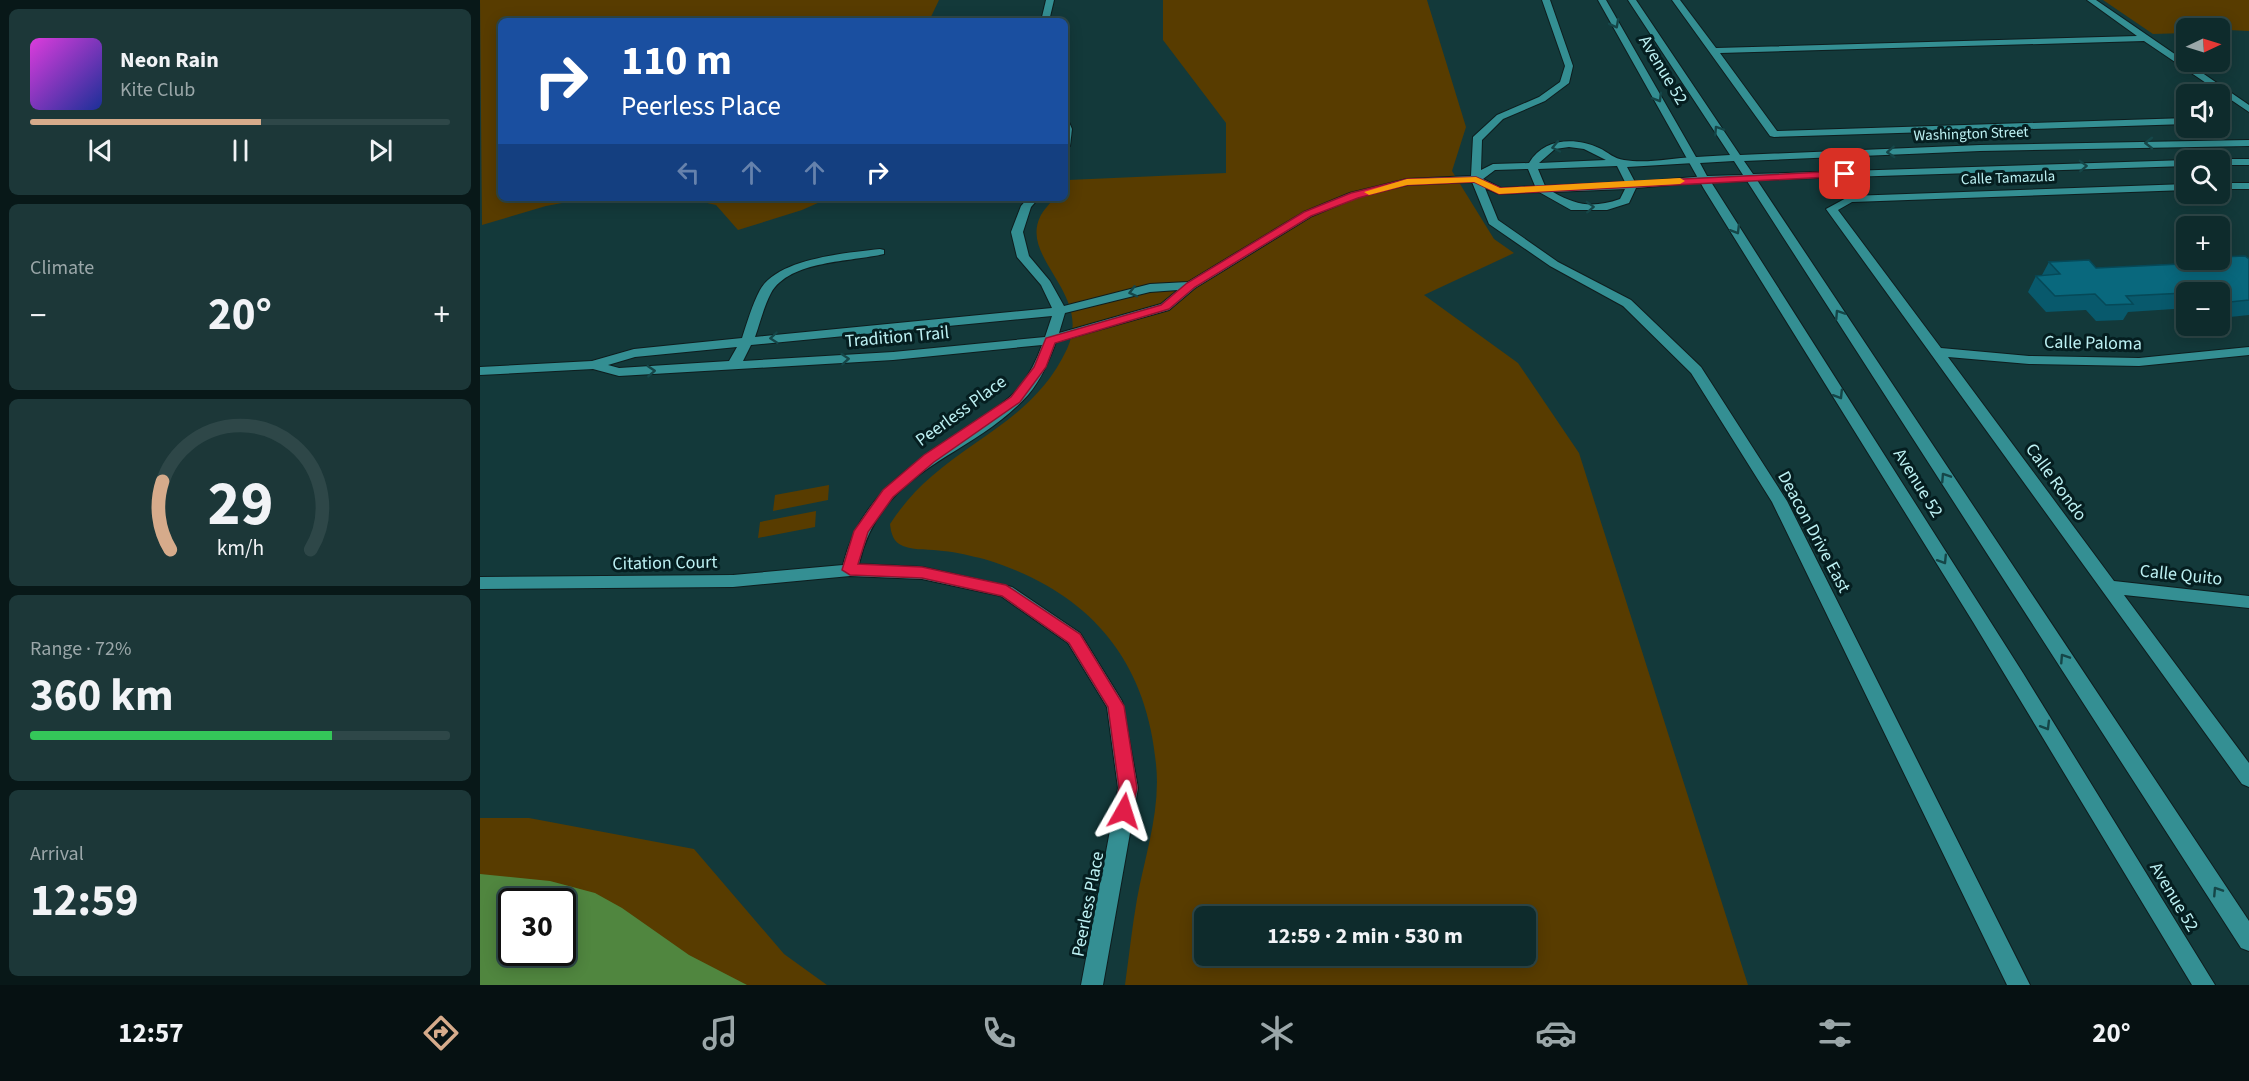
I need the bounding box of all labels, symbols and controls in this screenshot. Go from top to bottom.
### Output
one-way arrow [1607,18,1619,29]
north arrow [2176,18,2230,72]
map controls [2176,18,2230,336]
text: 110 m [621,31,732,91]
street label: Avenue 52 [1632,31,1694,109]
icon: right [522,42,600,120]
text: Neon Rain [120,44,219,76]
text: Kite Club [120,76,195,104]
button: sound [2176,84,2230,138]
text: Peerless Place [621,87,781,126]
one-way arrow [1650,92,1662,102]
street label: Washington Street [1913,122,2029,146]
one-way arrow [1714,126,1725,137]
icon: previous [84,134,117,167]
icon: pause [224,134,257,167]
icon: next [364,134,397,167]
one-way arrow [2144,137,2153,149]
one-way arrow [1551,140,1561,153]
one-way arrow [1886,146,1895,159]
pin [1819,148,1870,199]
button: search [2176,150,2230,204]
icon: left [672,156,705,189]
icon: ahead [735,156,768,189]
icon: ahead [798,156,831,189]
icon: right [861,156,894,189]
icon: arrive [1828,157,1861,190]
one-way arrow [2079,160,2088,172]
street label: Calle Tamazula [1960,166,2056,190]
one-way arrow [1585,201,1594,214]
button: + [2176,216,2230,270]
one-way arrow [1728,224,1740,234]
text: Climate [30,254,94,282]
button: − [2176,282,2230,336]
text: 20° [208,283,272,347]
one-way arrow [1128,285,1138,298]
text: − [30,292,46,339]
text: + [434,292,450,339]
one-way arrow [1834,310,1846,320]
street label: Tradition Trail [844,320,950,354]
street label: Calle Paloma [2044,330,2142,356]
one-way arrow [769,331,778,344]
one-way arrow [841,353,850,366]
one-way arrow [646,364,655,377]
street label: Peerless Place [911,369,1012,452]
one-way arrow [1831,389,1842,400]
street label: Calle Rondo [2019,438,2093,526]
street label: Avenue 52 [1887,444,1949,522]
text: 29 [207,460,273,549]
street label: Deacon Drive East [1771,467,1857,597]
one-way arrow [1941,473,1952,484]
text: km/h [216,533,264,564]
street label: Citation Court [612,550,718,576]
one-way arrow [1936,554,1948,564]
street label: Calle Quito [2139,558,2223,592]
text: Range · 72% [30,635,131,663]
one-way arrow [2059,654,2071,664]
text: 360 km [30,664,174,728]
one-way arrow [2039,719,2050,730]
position arrow [1092,779,1156,843]
text: Arrival [30,840,84,868]
street label: Peerless Place [1066,849,1110,959]
street label: Avenue 52 [2143,858,2205,936]
text: 12:59 [30,869,139,933]
one-way arrow [2213,887,2224,898]
speed limit sign: 30 [498,888,576,966]
text: 12:59 · 2 min · 530 m [1267,920,1463,952]
icon: directions [420,1012,462,1054]
icon: music [699,1012,741,1054]
icon: phone [978,1012,1020,1054]
icon: climate [1256,1012,1298,1054]
icon: car [1535,1012,1577,1054]
icon: filters [1814,1012,1856,1054]
text: 12:57 [118,1014,183,1053]
text: 20° [2092,1014,2131,1053]

